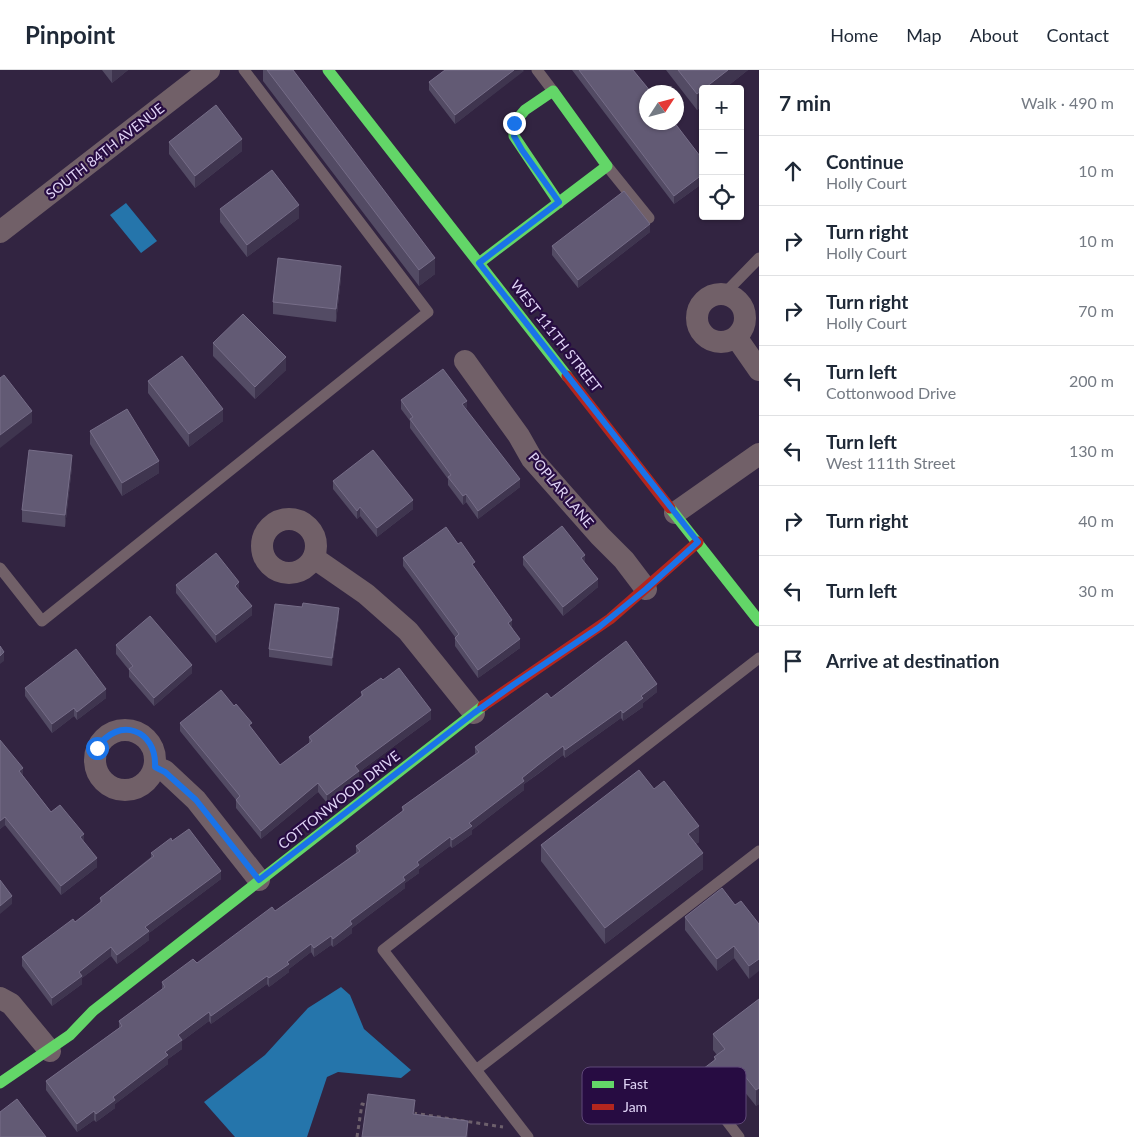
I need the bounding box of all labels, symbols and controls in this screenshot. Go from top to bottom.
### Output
text: Pinpoint [25,20,115,49]
text: Home [830,24,878,46]
text: Map [906,24,942,46]
text: About [970,24,1019,46]
text: Contact [1047,24,1109,46]
north arrow [639,85,684,130]
map controls [699,85,744,220]
button: + [699,85,744,130]
text: 7 min [779,90,831,115]
text: Walk · 490 m [1021,93,1114,112]
street label: SOUTH 84TH AVENUE [42,99,167,202]
route end [503,112,526,135]
button: − [699,130,744,175]
text: Continue [826,150,904,173]
icon: ahead [779,157,807,185]
text: 10 m [1078,161,1114,180]
text: Holly Court [826,173,907,192]
button: locate [699,175,744,220]
text: Turn right [826,220,908,243]
icon: right [779,227,807,255]
text: 10 m [1078,231,1114,250]
text: Holly Court [826,243,907,262]
street label: WEST 111TH STREET [507,276,606,396]
text: Turn right [826,290,908,313]
icon: right [779,297,807,325]
text: 70 m [1078,301,1114,320]
text: Holly Court [826,313,907,332]
text: Turn left [826,360,897,383]
icon: left [779,367,807,395]
text: 200 m [1069,371,1114,390]
text: Cottonwood Drive [826,383,956,402]
text: Turn left [826,430,897,453]
icon: left [779,437,807,465]
text: 130 m [1069,441,1114,460]
street label: POPLAR LANE [525,449,598,531]
text: West 111th Street [826,453,956,472]
icon: right [779,507,807,535]
text: Turn right [826,509,908,532]
text: 40 m [1078,511,1114,530]
icon: left [779,577,807,605]
text: Turn left [826,579,897,602]
text: 30 m [1078,581,1114,600]
icon: arrive [779,647,807,675]
text: Arrive at destination [826,649,999,672]
route start [86,737,109,760]
street label: COTTONWOOD DRIVE [274,747,403,852]
legend [582,1067,746,1124]
text: Fast [623,1075,648,1092]
text: Jam [623,1098,647,1115]

